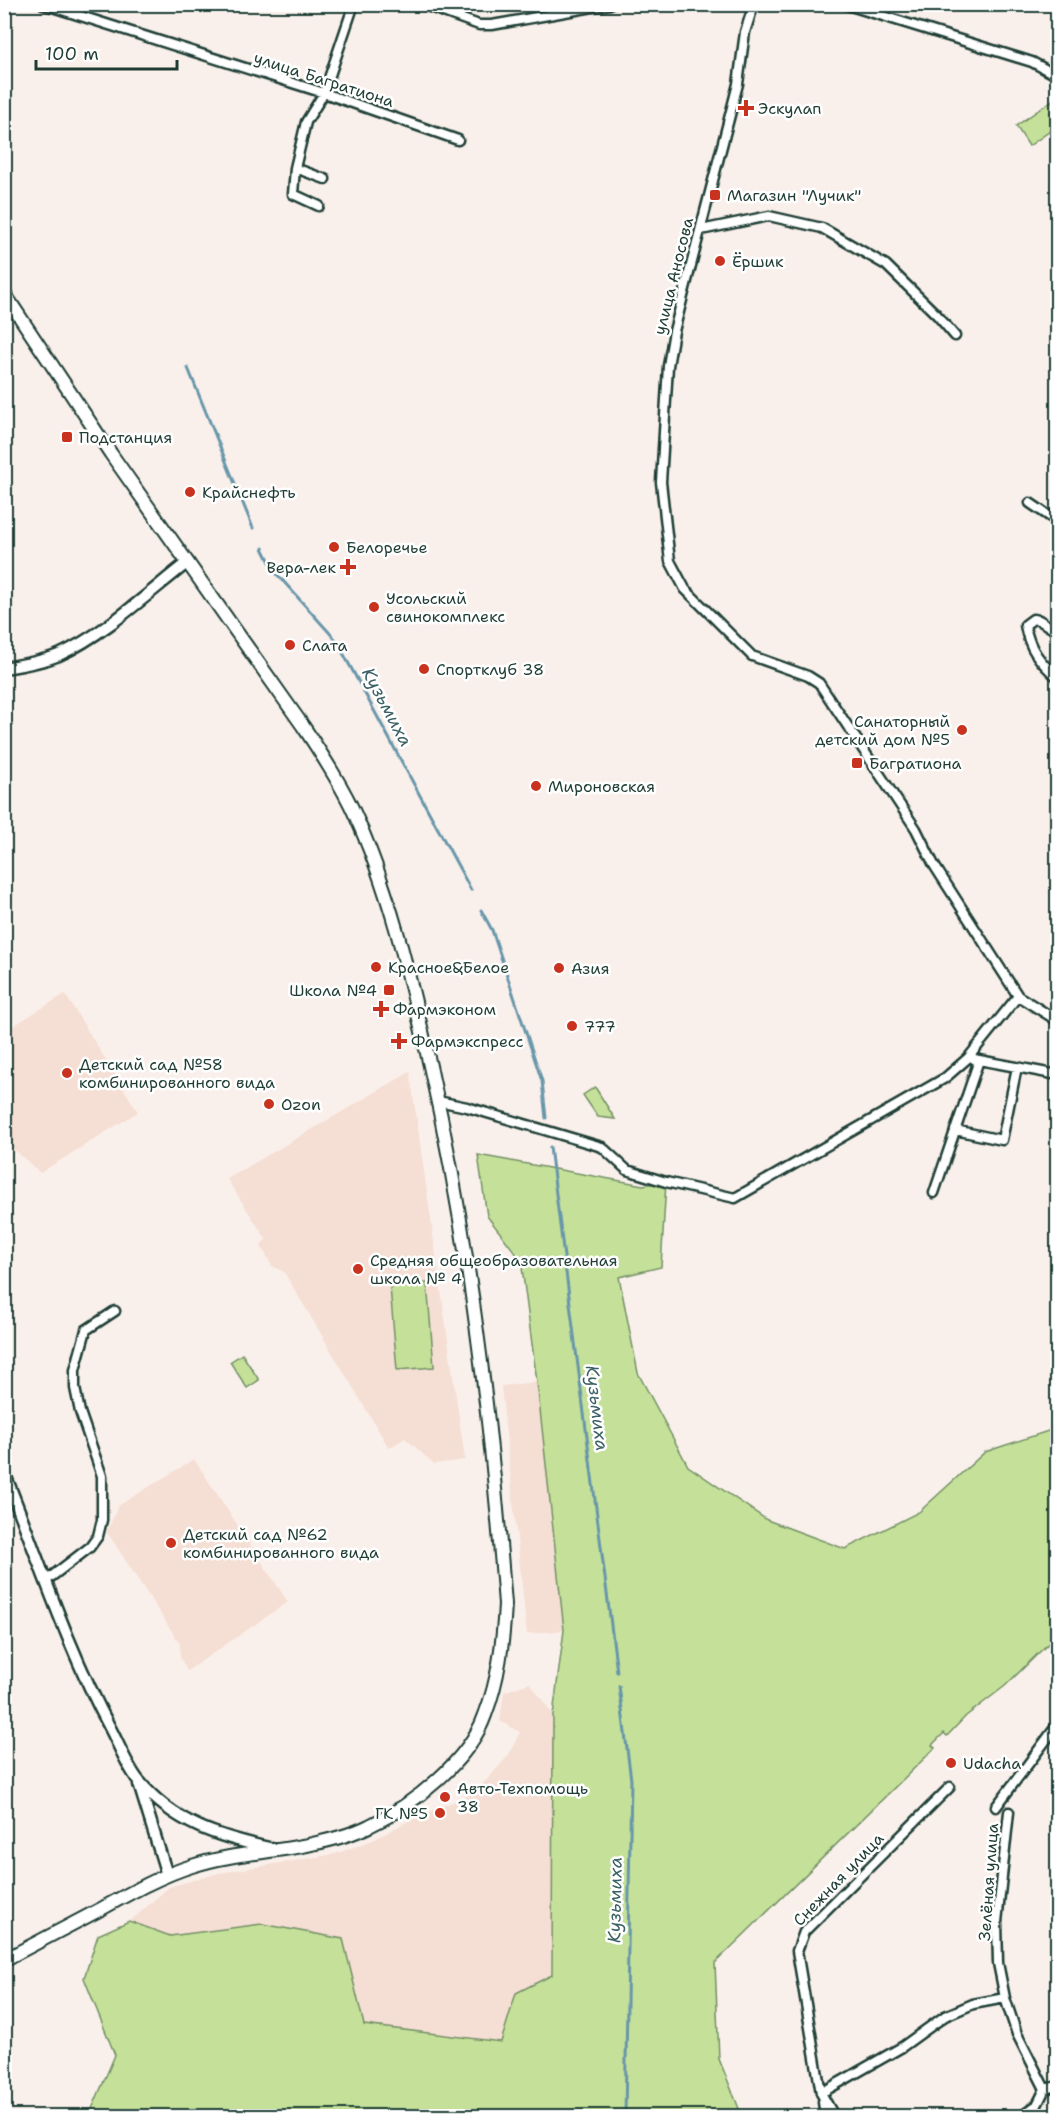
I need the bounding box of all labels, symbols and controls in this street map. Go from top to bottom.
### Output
scale bar [36,33,177,71]
text: 100 m [45,42,99,66]
street label: улица Багратиона [251,47,397,112]
place label: Эскулап [758,98,822,119]
marker: Эскулап [739,101,753,115]
place label: Магазин "Лучик" [727,185,861,206]
marker: Магазин "Лучик" [708,188,722,202]
street label: улица Аносова [649,215,698,337]
place label: Ёршик [732,251,784,272]
marker: Ёршик [713,254,727,268]
place label: Подстанция [79,427,172,448]
marker: Подстанция [60,430,74,444]
place label: Крайснефть [202,482,296,503]
marker: Крайснефть [183,485,197,499]
place label: Белоречье [346,537,427,558]
marker: Белоречье [327,540,341,554]
place label: Вера-лек [266,557,336,578]
marker: Вера-лек [341,560,355,574]
place label: Усольский свинокомплекс [386,588,505,627]
marker: Усольский свинокомплекс [367,600,381,614]
place label: Слата [302,635,347,656]
marker: Слата [283,638,297,652]
place label: Спортклуб 38 [436,659,544,680]
marker: Спортклуб 38 [417,662,431,676]
water label: Кузьмиха [356,663,418,751]
place label: Санаторный детский дом №5 [815,711,950,750]
marker: Санаторный детский дом №5 [955,723,969,737]
place label: Багратиона [869,753,962,774]
marker: Багратиона [850,756,864,770]
place label: Мироновская [548,776,655,797]
marker: Мироновская [529,779,543,793]
place label: Красное&Белое [388,957,509,978]
place label: Азия [571,958,610,979]
marker: Красное&Белое [369,960,383,974]
marker: Азия [552,961,566,975]
place label: Школа №4 [289,980,377,1001]
marker: Школа №4 [382,983,396,997]
place label: Фармэконом [393,999,496,1020]
marker: Фармэконом [374,1002,388,1016]
place label: 777 [584,1016,616,1037]
marker: 777 [565,1019,579,1033]
place label: Фармэкспресс [411,1031,524,1052]
marker: Фармэкспресс [392,1034,406,1048]
place label: Детский сад №58 комбинированного вида [79,1054,275,1093]
marker: Детский сад №58 комбинированного вида [60,1066,74,1080]
place label: Ozon [281,1094,321,1115]
marker: Ozon [262,1097,276,1111]
place label: Средняя общеобразовательная школа № 4 [370,1250,618,1289]
marker: Средняя общеобразовательная школа № 4 [351,1262,365,1276]
water label: Кузьмиха [580,1364,614,1452]
place label: Детский сад №62 комбинированного вида [183,1524,379,1563]
marker: Детский сад №62 комбинированного вида [164,1536,178,1550]
place label: Udacha [963,1753,1021,1774]
marker: Udacha [944,1756,958,1770]
place label: Авто-Техпомощь 38 [457,1778,588,1817]
marker: Авто-Техпомощь 38 [438,1790,452,1804]
place label: ГК №5 [375,1803,428,1824]
marker: ГК №5 [433,1806,447,1820]
street label: Зелёная улица [974,1822,1003,1942]
street label: Снежная улица [789,1828,888,1930]
water label: Кузьмиха [602,1857,628,1943]

